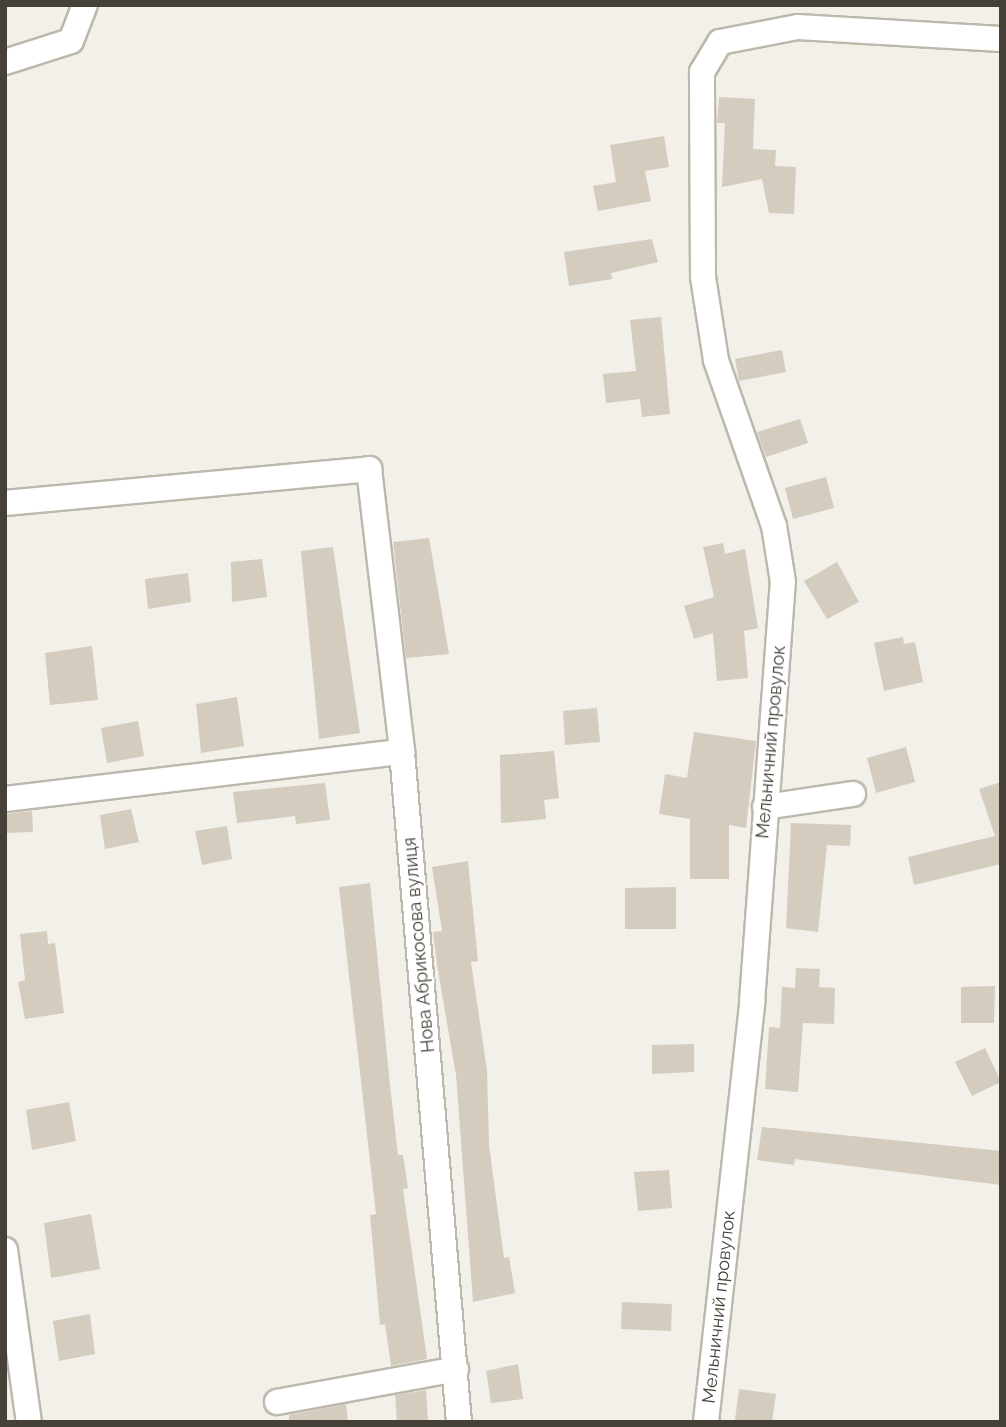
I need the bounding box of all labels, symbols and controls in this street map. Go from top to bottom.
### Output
street label: Мельничний провулок [752,644,790,840]
street label: Нова Абрикосова вулиця [399,836,439,1054]
street label: Мельничний провулок [698,1209,740,1405]

